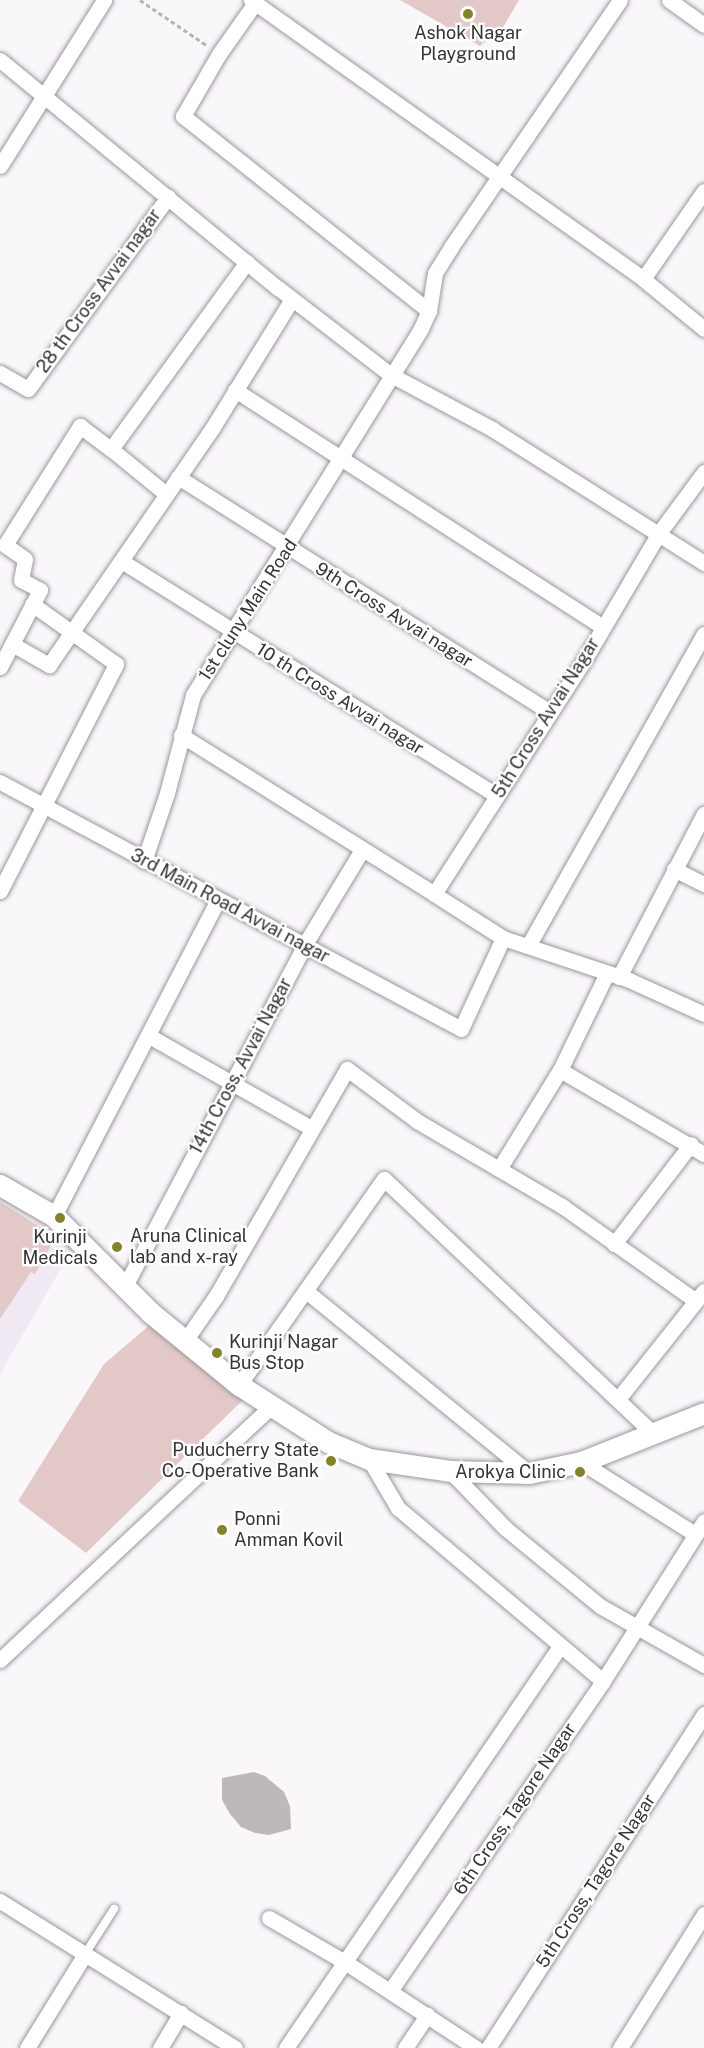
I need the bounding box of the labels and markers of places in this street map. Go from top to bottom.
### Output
marker: Ashok Nagar Playground [461,7,475,21]
place label: Ashok Nagar Playground [414,23,522,66]
marker: Kurinji Medicals [53,1211,67,1225]
place label: Aruna Clinical lab and x-ray [130,1226,247,1268]
place label: Kurinji Medicals [22,1227,98,1270]
marker: Aruna Clinical lab and x-ray [108,1238,126,1256]
place label: Kurinji Nagar Bus Stop [229,1332,338,1374]
marker: Kurinji Nagar Bus Stop [210,1346,224,1360]
place label: Puducherry State Co-Operative Bank [162,1440,319,1482]
marker: Puducherry State Co-Operative Bank [324,1454,338,1468]
place label: Arokya Clinic [455,1461,566,1483]
marker: Arokya Clinic [571,1463,589,1481]
place label: Ponni Amman Kovil [234,1509,343,1552]
marker: Ponni Amman Kovil [215,1523,229,1537]

